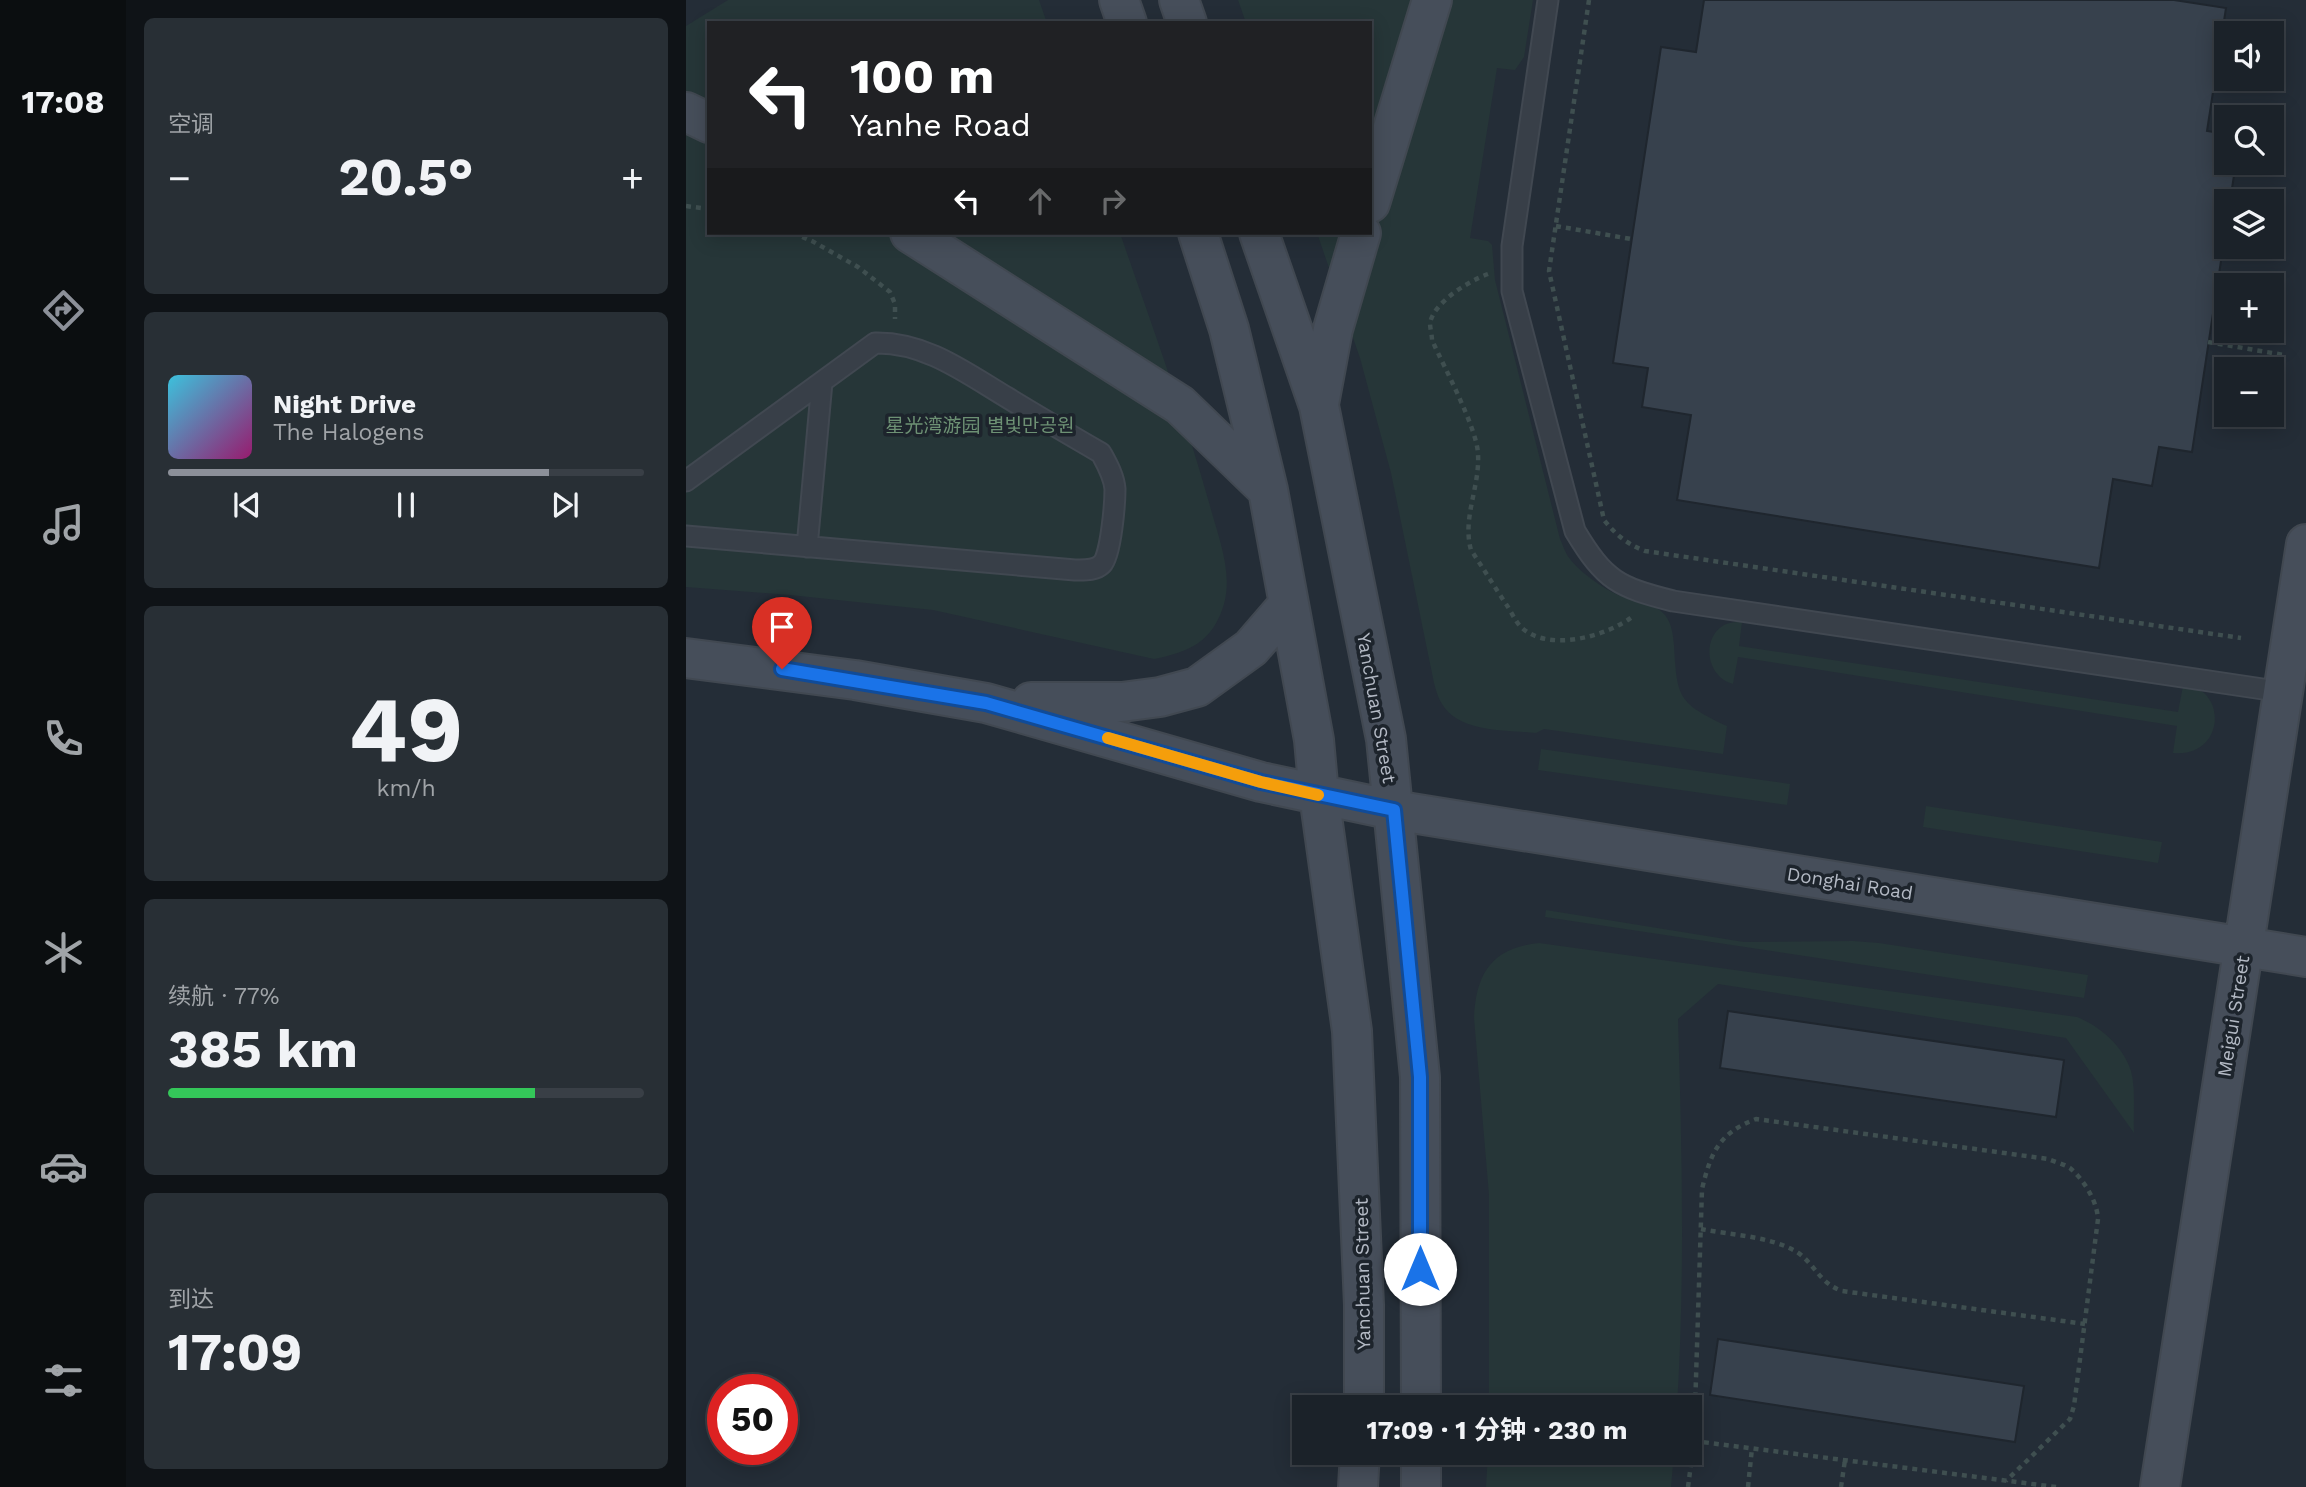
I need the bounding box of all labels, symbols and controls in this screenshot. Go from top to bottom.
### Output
map controls [2214,21,2284,427]
button: sound [2214,21,2284,91]
text: 100 m [850,47,994,105]
icon: left [735,49,826,140]
text: 17:08 [21,83,105,121]
button: search [2214,105,2284,175]
text: Yanhe Road [850,106,1031,144]
text: 空调 [168,111,214,138]
text: 20.5° [338,147,474,208]
text: − [168,156,191,200]
text: + [621,156,644,200]
icon: left [948,182,986,220]
icon: ahead [1021,182,1059,220]
icon: right [1094,182,1132,220]
button: layers [2214,189,2284,259]
button: + [2214,273,2284,343]
icon: directions [39,286,88,335]
button: − [2214,357,2284,427]
text: Night Drive [273,389,416,419]
park label: 星光湾游园 별빛만공원 [886,414,1074,437]
text: The Halogens [273,419,424,446]
icon: previous [228,486,266,524]
icon: pause [387,486,425,524]
icon: next [546,486,584,524]
icon: music [39,500,88,549]
pin [752,597,812,669]
icon: arrive [763,608,801,646]
street label: Yanchuan Street [1352,631,1401,785]
text: 49 [349,676,463,783]
icon: phone [39,714,88,763]
text: km/h [376,775,436,802]
street label: Donghai Road [1785,862,1915,905]
icon: climate [39,928,88,977]
street label: Meigui Street [2213,954,2254,1078]
text: 续航 · 77% [168,983,279,1010]
text: 385 km [168,1019,358,1080]
icon: car [39,1142,88,1191]
street label: Yanchuan Street [1350,1198,1375,1350]
position arrow [1383,1232,1457,1306]
text: 到达 [168,1286,214,1313]
text: 17:09 [168,1322,302,1383]
icon: filters [39,1356,88,1405]
speed limit sign: 50 [707,1374,798,1465]
text: 17:09 · 1 分钟 · 230 m [1366,1415,1628,1445]

